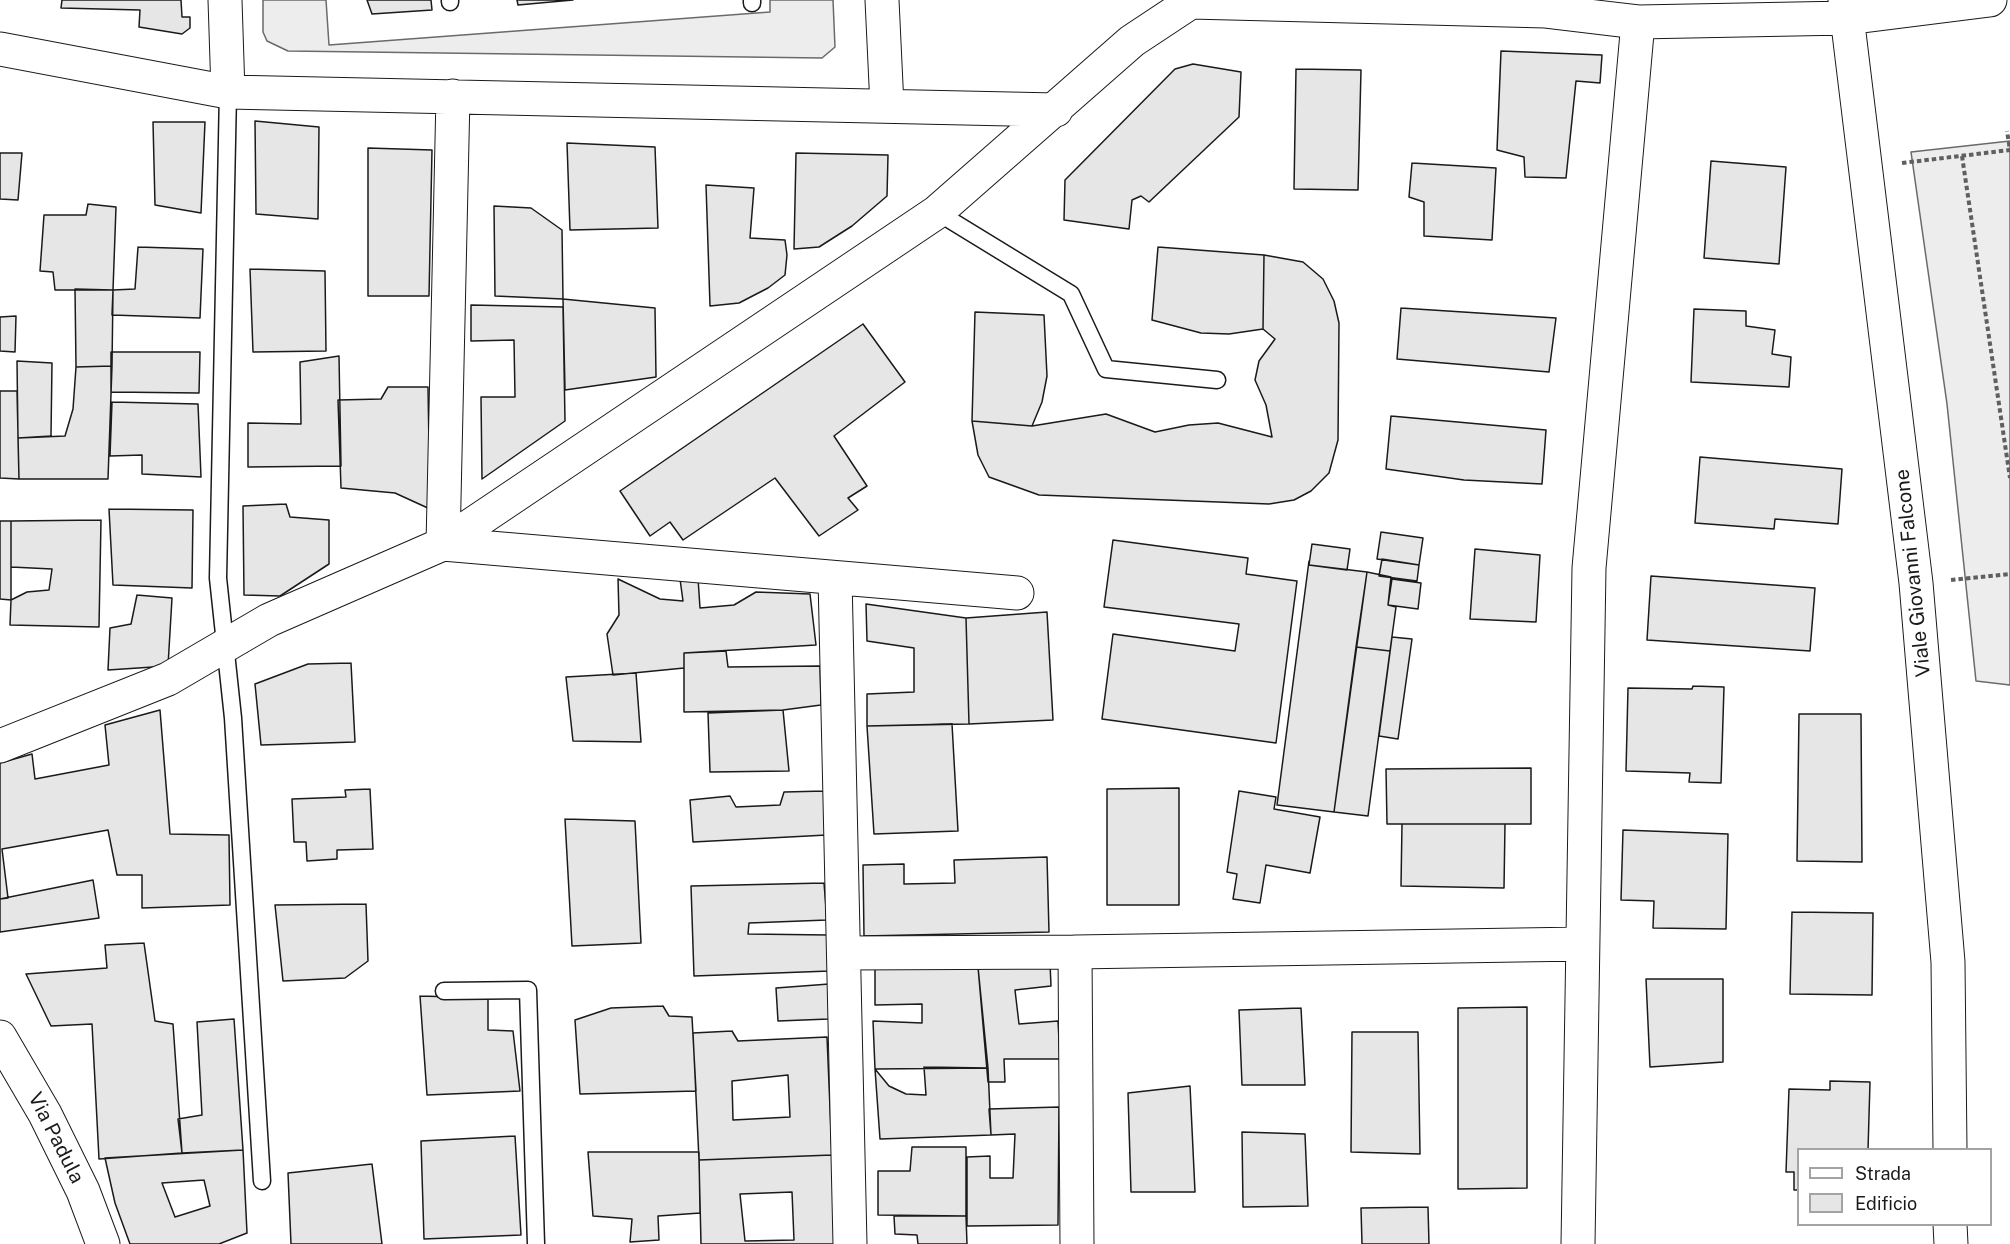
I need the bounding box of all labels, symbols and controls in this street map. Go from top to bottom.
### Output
street label: Viale Giovanni Falcone [1890,468,1936,678]
street label: Via Padula [23,1089,89,1187]
legend [1797,1148,1992,1226]
text: Strada [1855,1163,1911,1184]
text: Edificio [1855,1193,1917,1214]

